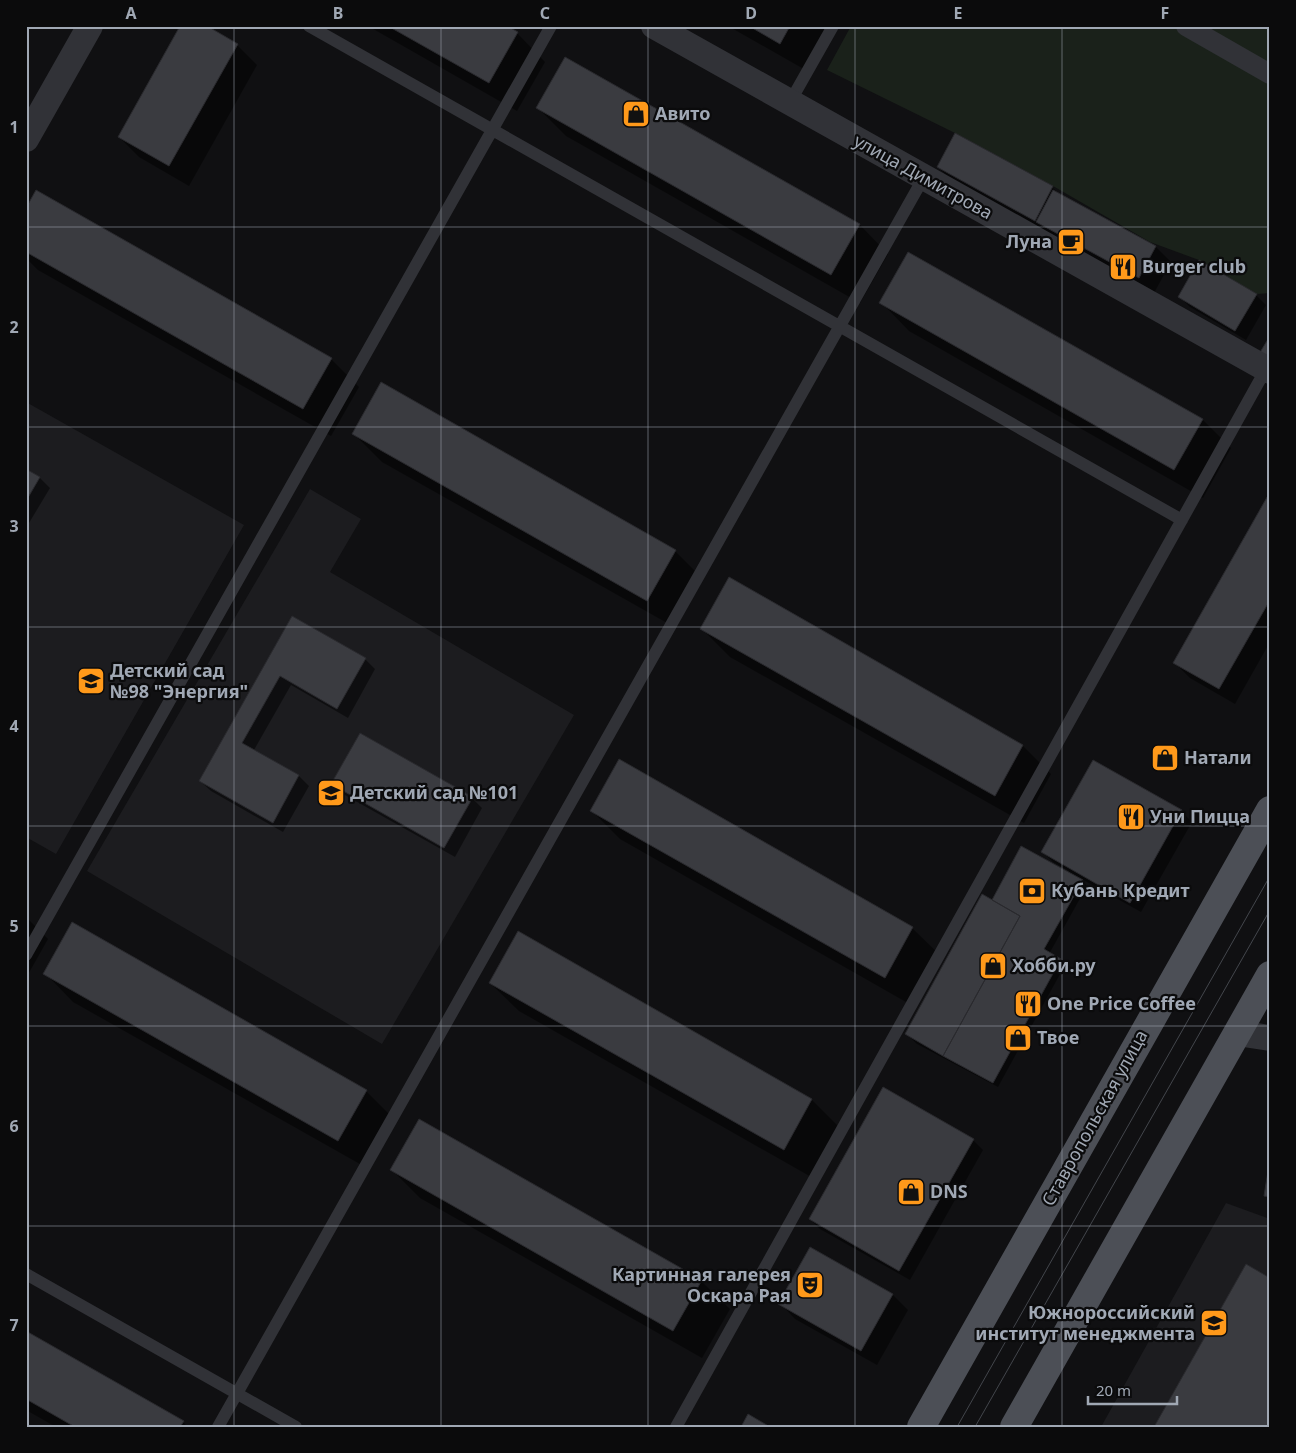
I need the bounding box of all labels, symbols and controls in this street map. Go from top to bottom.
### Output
text: A [125,2,137,24]
text: B [333,2,343,24]
text: C [540,2,550,24]
text: D [745,2,757,24]
text: E [954,2,963,24]
text: F [1161,2,1169,24]
shop icon: Авито [621,99,651,129]
place label: Авито [655,101,710,125]
text: 1 [9,116,19,138]
street label: улица Димитрова [850,128,997,224]
cafe icon: Луна [1056,227,1086,257]
place label: Луна [1006,229,1052,253]
restaurant icon: Burger club [1108,252,1138,282]
place label: Burger club [1142,254,1246,278]
text: 2 [9,316,19,338]
text: 3 [9,515,19,537]
place label: Детский сад №98 "Энергия" [110,658,248,703]
school or university icon: Детский сад №98 "Энергия" [76,666,106,696]
text: 4 [9,715,19,737]
shop icon: Натали [1150,743,1180,773]
place label: Натали [1184,745,1252,769]
school or university icon: Детский сад №101 [316,778,346,808]
place label: Детский сад №101 [350,780,518,804]
restaurant icon: Уни Пицца [1116,802,1146,832]
place label: Уни Пицца [1150,804,1250,828]
bank icon: Кубань Кредит [1017,876,1047,906]
place label: Кубань Кредит [1051,878,1190,902]
text: 5 [9,915,19,937]
shop icon: Хобби.ру [978,951,1008,981]
place label: Хобби.ру [1012,953,1096,977]
restaurant icon: One Price Coffee [1013,989,1043,1019]
place label: One Price Coffee [1047,991,1196,1015]
shop icon: Твое [1003,1023,1033,1053]
street label: Ставропольская улица [1036,1025,1153,1210]
place label: Твое [1037,1025,1079,1049]
text: 6 [9,1115,19,1137]
shop icon: DNS [896,1177,926,1207]
place label: DNS [930,1179,968,1203]
place label: Картинная галерея Оскара Рая [612,1262,791,1307]
theatre icon: Картинная галерея Оскара Рая [795,1270,825,1300]
place label: Южнороссийский институт менеджмента [975,1300,1195,1345]
school or university icon: Южнороссийский институт менеджмента [1199,1308,1229,1338]
text: 7 [9,1314,19,1336]
scale bar [1088,1373,1177,1405]
text: 20 m [1096,1380,1131,1400]

